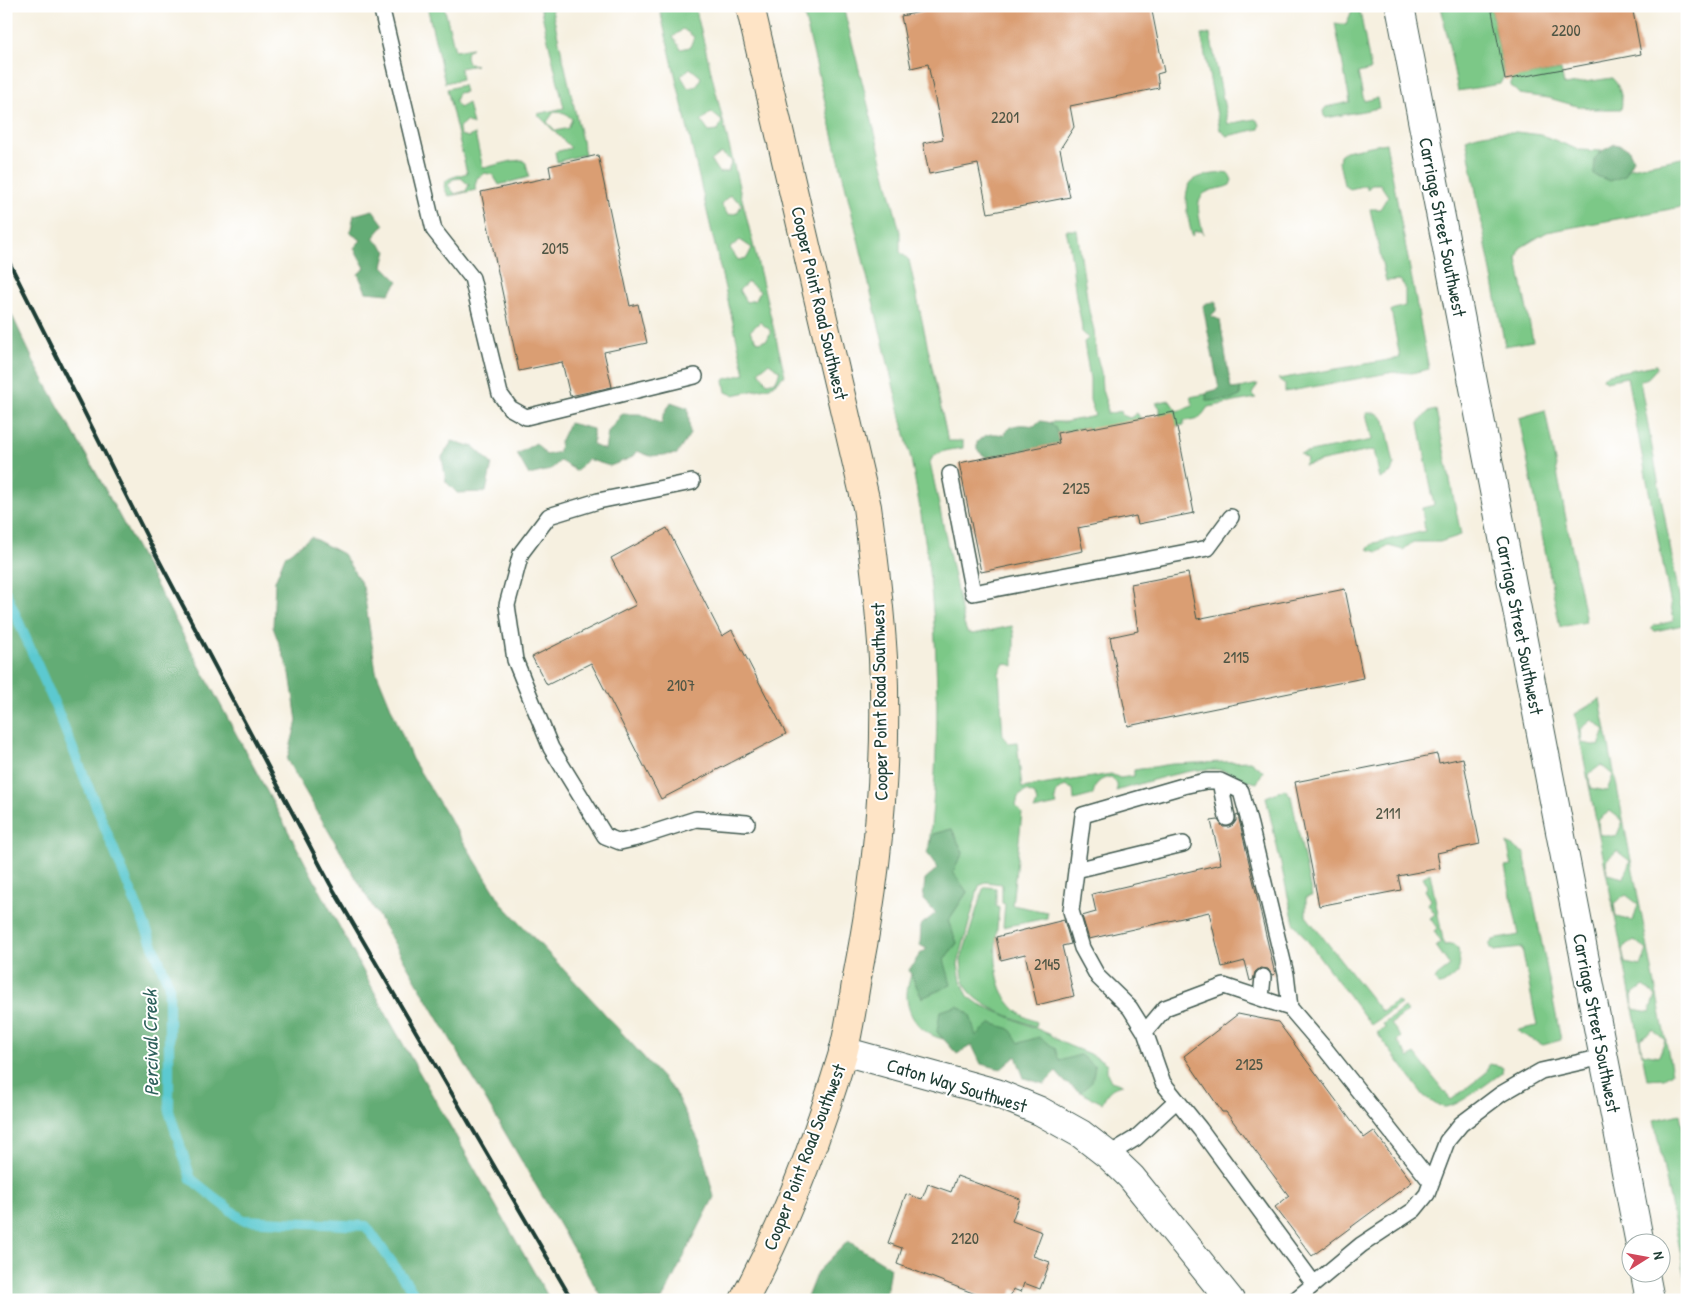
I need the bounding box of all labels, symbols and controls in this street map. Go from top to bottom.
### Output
house number: 2200 [1551,19,1581,41]
house number: 2201 [991,106,1019,128]
street label: Carriage Street Southwest [1413,135,1473,319]
street label: Cooper Point Road Southwest [785,204,855,403]
house number: 2015 [541,237,569,259]
house number: 2125 [1062,477,1090,499]
street label: Carriage Street Southwest [1490,533,1550,717]
street label: Cooper Point Road Southwest [864,602,894,801]
house number: 2115 [1223,646,1249,668]
house number: 2107 [667,674,695,696]
house number: 2111 [1376,802,1401,824]
street label: Carriage Street Southwest [1567,931,1627,1115]
house number: 2145 [1034,953,1060,975]
water label: Percival Creek [136,988,164,1096]
street label: Caton Way Southwest [884,1051,1031,1119]
house number: 2125 [1235,1053,1263,1075]
street label: Cooper Point Road Southwest [756,1060,852,1254]
house number: 2120 [951,1227,979,1249]
north arrow [1620,1234,1670,1284]
text: N [1649,1250,1669,1261]

